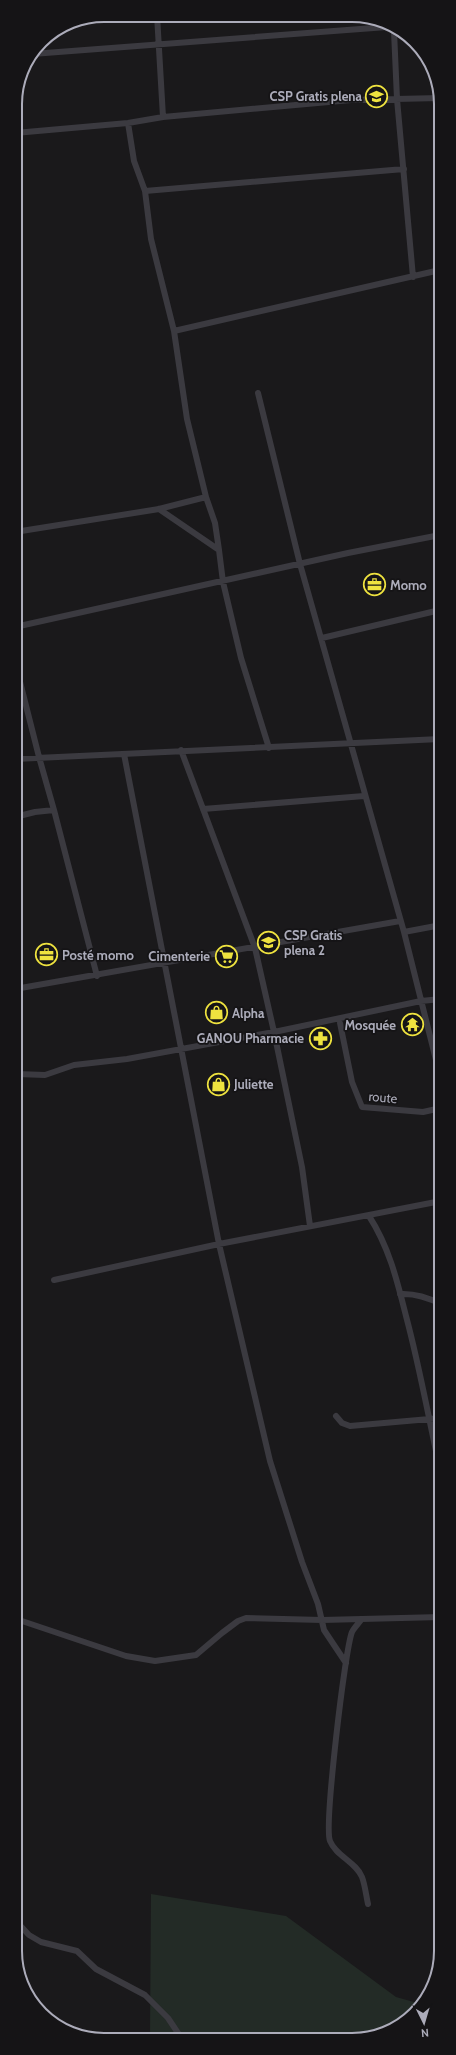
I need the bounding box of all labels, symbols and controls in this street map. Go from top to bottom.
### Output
school or university icon: CSP Gratis plena [364,83,390,109]
place label: CSP Gratis plena [270,88,363,104]
office icon: Momo [361,572,387,598]
place label: Momo [390,577,427,593]
place label: CSP Gratis plena 2 [284,927,343,958]
school or university icon: CSP Gratis plena 2 [255,929,281,955]
office icon: Posté momo [33,942,59,968]
supermarket icon: Cimenterie [213,943,239,969]
place label: Posté momo [62,947,135,963]
place label: Cimenterie [148,948,210,964]
shop icon: Alpha [204,1000,230,1026]
place label: Alpha [232,1005,265,1021]
temple icon: Mosquée [399,1012,425,1038]
place label: Mosquée [344,1017,396,1033]
pharmacy icon: GANOU Pharmacie [307,1025,333,1051]
place label: GANOU Pharmacie [197,1030,304,1046]
shop icon: Juliette [206,1071,232,1097]
place label: Juliette [233,1076,274,1092]
street label: route [368,1088,398,1106]
north arrow [404,2003,444,2043]
text: N [420,2026,429,2040]

